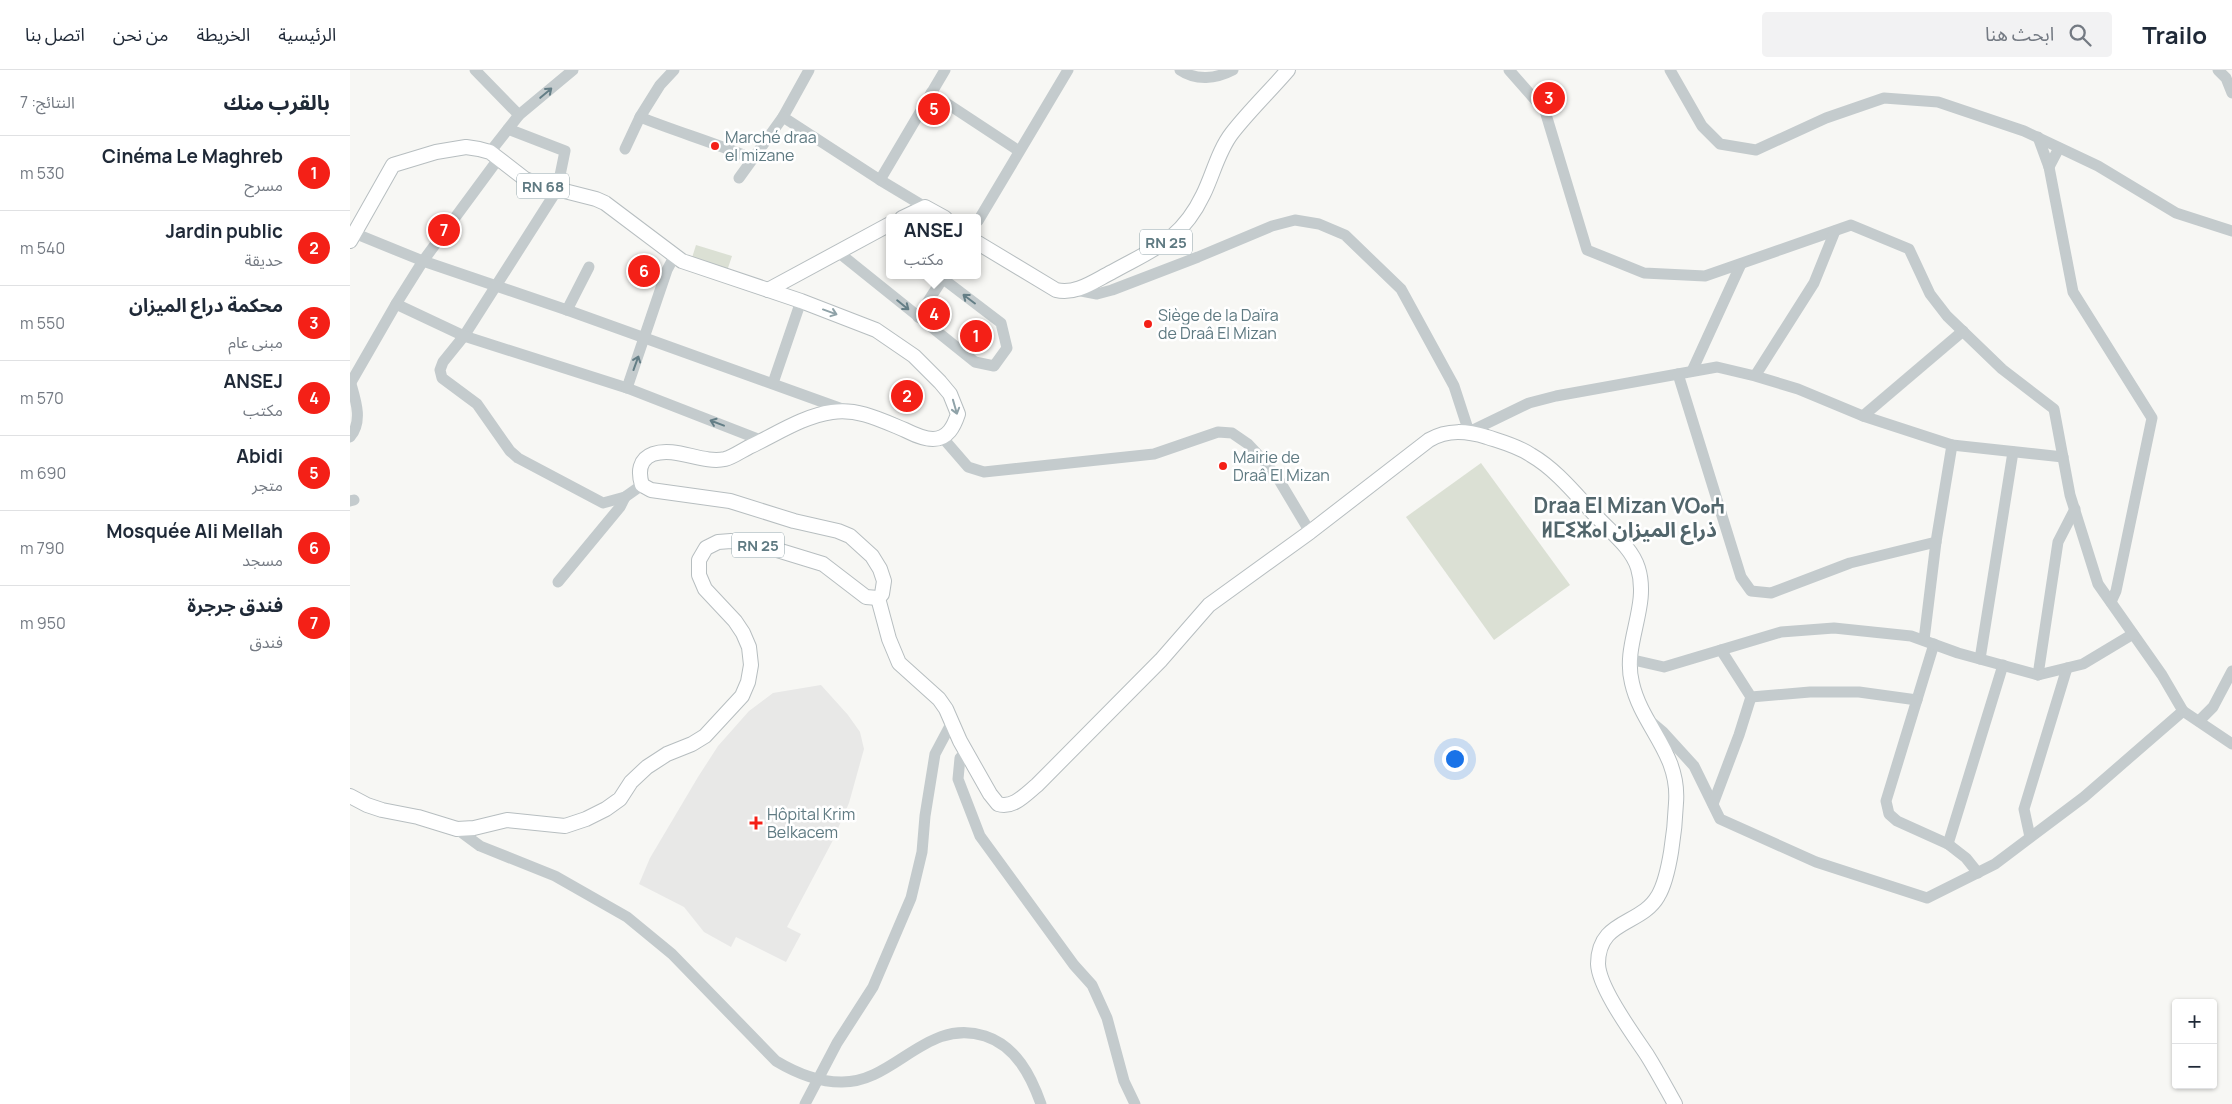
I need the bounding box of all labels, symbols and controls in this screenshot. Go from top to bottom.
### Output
search box [1762,12,2112,57]
text: Trailo [2142,18,2207,51]
text: ابحث هنا [1985,21,2054,47]
icon: search [2066,21,2094,49]
text: اتصل بنا [25,22,85,46]
text: من نحن [113,22,168,46]
text: الخريطة [196,22,250,46]
text: الرئيسية [278,22,336,46]
pin: 3 [1533,79,1565,117]
one-way arrow [539,87,552,98]
text: بالقرب منك [223,88,330,116]
pin: 5 [918,90,950,128]
text: النتائج: 7 [20,91,75,113]
place label: Marché draa el mizane [725,126,817,166]
marker: Marché draa el mizane [709,140,721,152]
text: Cinéma Le Maghreb [102,143,283,169]
text: 530 m [20,162,65,184]
text: 1 [311,162,318,184]
text: مسرح [244,174,283,196]
road number: RN 68 [517,174,569,198]
pin: 7 [428,211,460,249]
popup [886,214,981,279]
text: ANSEJ [904,217,963,243]
text: Jardin public [166,218,283,244]
road number: RN 25 [1140,230,1192,254]
text: 540 m [20,237,65,259]
text: 2 [309,237,319,259]
text: مكتب [904,248,944,270]
text: حديقة [245,249,283,271]
pin: 6 [628,252,660,290]
text: محكمة دراع الميزان [129,292,283,318]
one-way arrow [963,294,976,305]
pin: 4 [918,295,950,333]
one-way arrow [896,299,909,310]
place label: Siège de la Daïra de Draâ El Mizan [1158,304,1279,344]
one-way arrow [822,307,837,317]
text: 550 m [20,312,65,334]
text: 3 [309,312,319,334]
pin: 1 [960,317,992,355]
marker: Siège de la Daïra de Draâ El Mizan [1142,318,1154,330]
text: مبنى عام [228,331,283,353]
one-way arrow [632,356,641,372]
text: ANSEJ [224,368,283,394]
pin: 2 [891,377,923,415]
text: 570 m [20,387,64,409]
text: 4 [309,387,319,409]
text: مكتب [243,399,283,421]
one-way arrow [951,399,961,415]
one-way arrow [710,418,725,427]
text: Abidi [236,443,283,469]
place label: Mairie de Draâ El Mizan [1233,446,1330,486]
marker: Mairie de Draâ El Mizan [1217,460,1229,472]
text: 690 m [20,462,66,484]
text: 5 [309,462,319,484]
text: متجر [252,474,283,496]
district label: Draa El Mizan ⴸⵔⴰⵄ ⵍⵎⵉⵣⴰⵏ ذراع الميزان [1533,491,1725,545]
text: Mosquée Ali Mellah [106,518,283,544]
road number: RN 25 [732,532,784,558]
text: 790 m [20,537,65,559]
text: 6 [309,537,319,559]
text: مسجد [242,549,283,571]
text: فندق جرجرة [187,592,283,618]
text: 950 m [20,612,66,634]
text: 7 [310,612,318,634]
text: فندق [249,631,283,653]
your location [1442,746,1468,772]
place label: Hôpital Krim Belkacem [767,803,855,843]
marker: Hôpital Krim Belkacem [749,816,763,830]
map controls [2172,999,2217,1089]
button: + [2172,999,2217,1044]
button: − [2172,1044,2217,1089]

